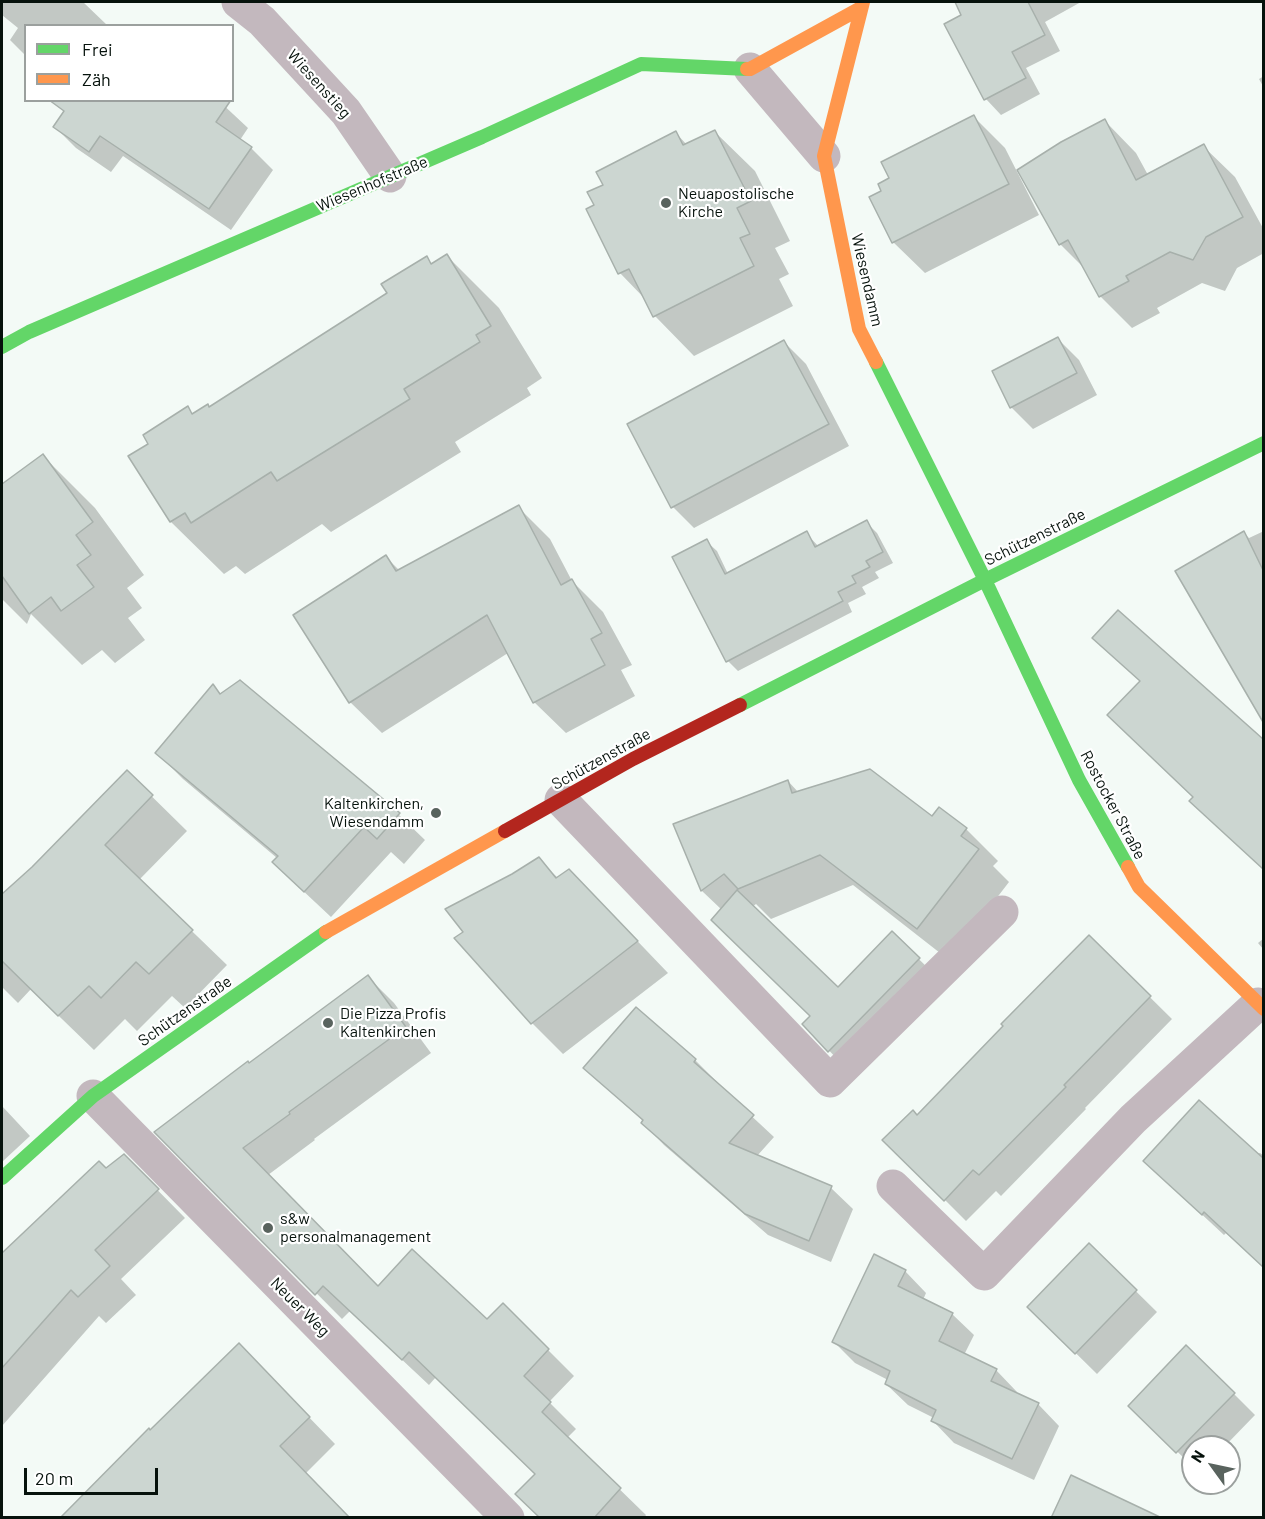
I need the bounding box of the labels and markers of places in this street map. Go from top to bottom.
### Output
place label: Neuapostolische Kirche [678,184,794,222]
marker: Neuapostolische Kirche [659,196,673,210]
place label: Kaltenkirchen, Wiesendamm [324,794,424,832]
marker: Kaltenkirchen, Wiesendamm [429,806,443,820]
place label: Die Pizza Profis Kaltenkirchen [340,1004,446,1042]
marker: Die Pizza Profis Kaltenkirchen [321,1016,335,1030]
place label: s&w personalmanagement [280,1209,431,1247]
marker: s&w personalmanagement [261,1221,275,1235]

